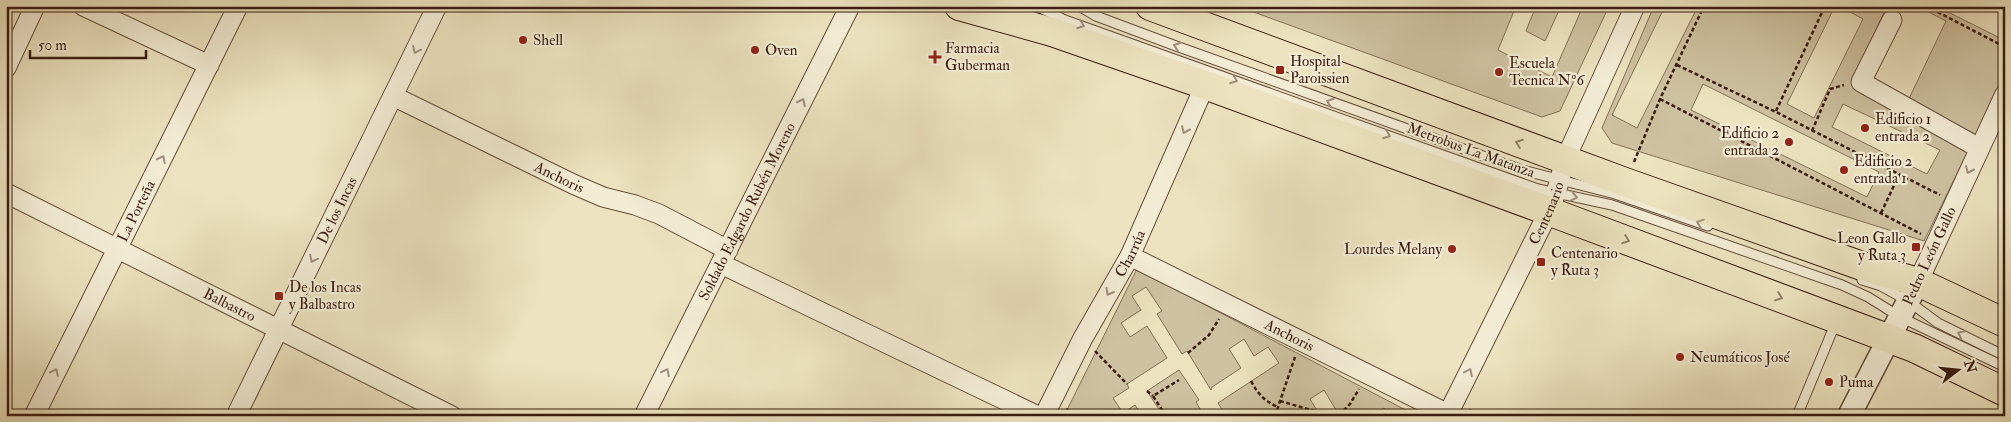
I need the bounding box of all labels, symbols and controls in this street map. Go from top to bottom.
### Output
one-way arrow [1076,19,1084,29]
scale bar [30,28,146,60]
place label: Shell [533,31,563,50]
marker: Shell [517,34,529,46]
text: 50 m [38,36,67,55]
place label: Farmacia Guberman [945,39,1010,75]
place label: Oven [765,41,798,60]
one-way arrow [1173,42,1182,52]
marker: Oven [749,44,761,56]
one-way arrow [411,45,422,54]
marker: Farmacia Guberman [929,51,941,63]
place label: Hospital Paroissien [1290,52,1350,88]
place label: Escuela Tecnica Nº6 [1509,54,1586,90]
marker: Hospital Paroissien [1274,64,1286,76]
marker: Escuela Tecnica Nº6 [1493,66,1505,78]
one-way arrow [1229,74,1237,84]
one-way arrow [796,98,806,107]
one-way arrow [1326,98,1335,108]
place label: Edificio 1 entrada 2 [1875,110,1931,146]
street label: Soldado Edgardo Rubén Moreno [695,119,800,304]
street label: Metrobus La Matanza [1404,119,1538,183]
marker: Edificio 1 entrada 2 [1859,122,1871,134]
place label: Edificio 2 entrada 2 [1721,124,1779,160]
one-way arrow [1181,125,1192,134]
one-way arrow [1382,129,1390,139]
marker: Edificio 2 entrada 2 [1783,136,1795,148]
one-way arrow [1515,139,1524,149]
place label: Edificio 2 entrada 1 [1854,152,1913,188]
one-way arrow [156,155,166,164]
street label: Anchoris [530,157,587,198]
marker: Edificio 2 entrada 1 [1838,164,1850,176]
one-way arrow [1965,165,1975,174]
street label: De los Incas [313,174,362,247]
street label: La Porteña [113,176,160,245]
street label: Centenario [1525,180,1569,248]
one-way arrow [1570,191,1578,202]
street label: Pedro León Gallo [1898,204,1961,309]
one-way arrow [1696,219,1705,229]
street label: Charrúa [1111,227,1150,281]
place label: Leon Gallo y Ruta 3 [1837,229,1906,265]
one-way arrow [1622,235,1630,245]
place label: Lourdes Melany [1344,240,1442,259]
marker: Leon Gallo y Ruta 3 [1910,241,1922,253]
marker: Lourdes Melany [1446,243,1458,255]
place label: Centenario y Ruta 3 [1551,244,1618,280]
one-way arrow [309,254,319,263]
marker: Centenario y Ruta 3 [1535,256,1547,268]
place label: De los Incas y Balbastro [289,278,361,314]
street label: Balbastro [200,284,259,326]
one-way arrow [1105,287,1115,296]
marker: De los Incas y Balbastro [273,290,285,302]
one-way arrow [1774,291,1782,301]
street label: Anchoris [1260,315,1317,356]
one-way arrow [1957,330,1966,341]
north arrow [1934,344,1984,394]
place label: Neumáticos José [1690,348,1790,368]
marker: Neumáticos José [1674,351,1686,363]
text: N [1960,357,1980,375]
one-way arrow [49,368,59,377]
one-way arrow [1463,368,1473,377]
one-way arrow [660,369,670,378]
place label: Puma [1839,373,1874,392]
marker: Puma [1823,376,1835,388]

